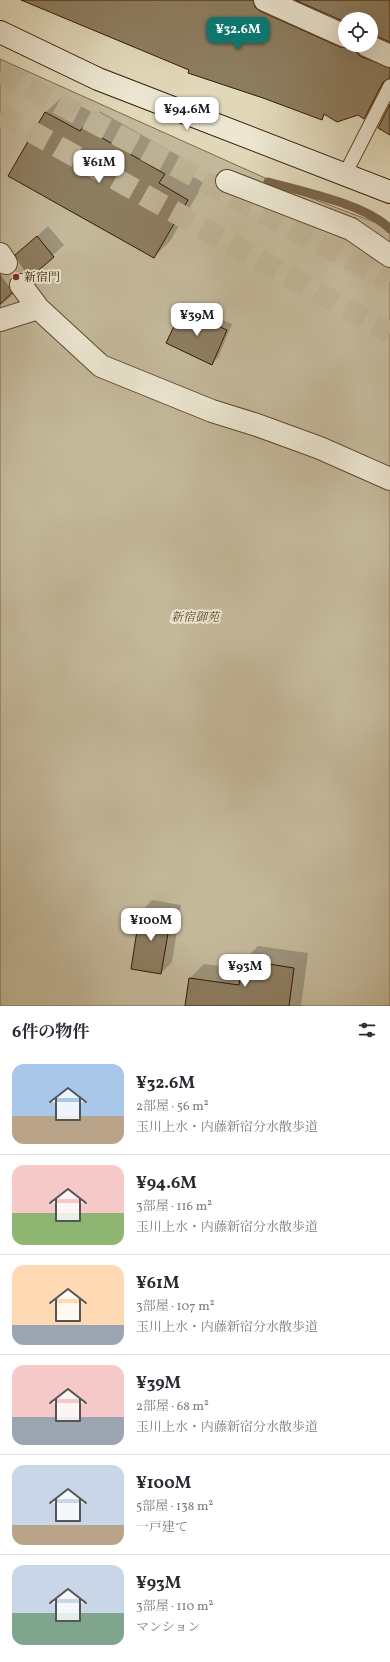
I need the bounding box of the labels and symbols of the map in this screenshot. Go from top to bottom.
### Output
pin: ¥32.6M [205,17,271,51]
pin: ¥94.6M [154,97,220,131]
pin: ¥61M [75,150,123,184]
place label: 新宿門 [24,270,60,286]
marker: 新宿門 [11,272,21,282]
pin: ¥39M [173,303,221,337]
park label: 新宿御苑 [171,610,221,626]
pin: ¥100M [123,908,179,942]
pin: ¥93M [221,954,269,988]

